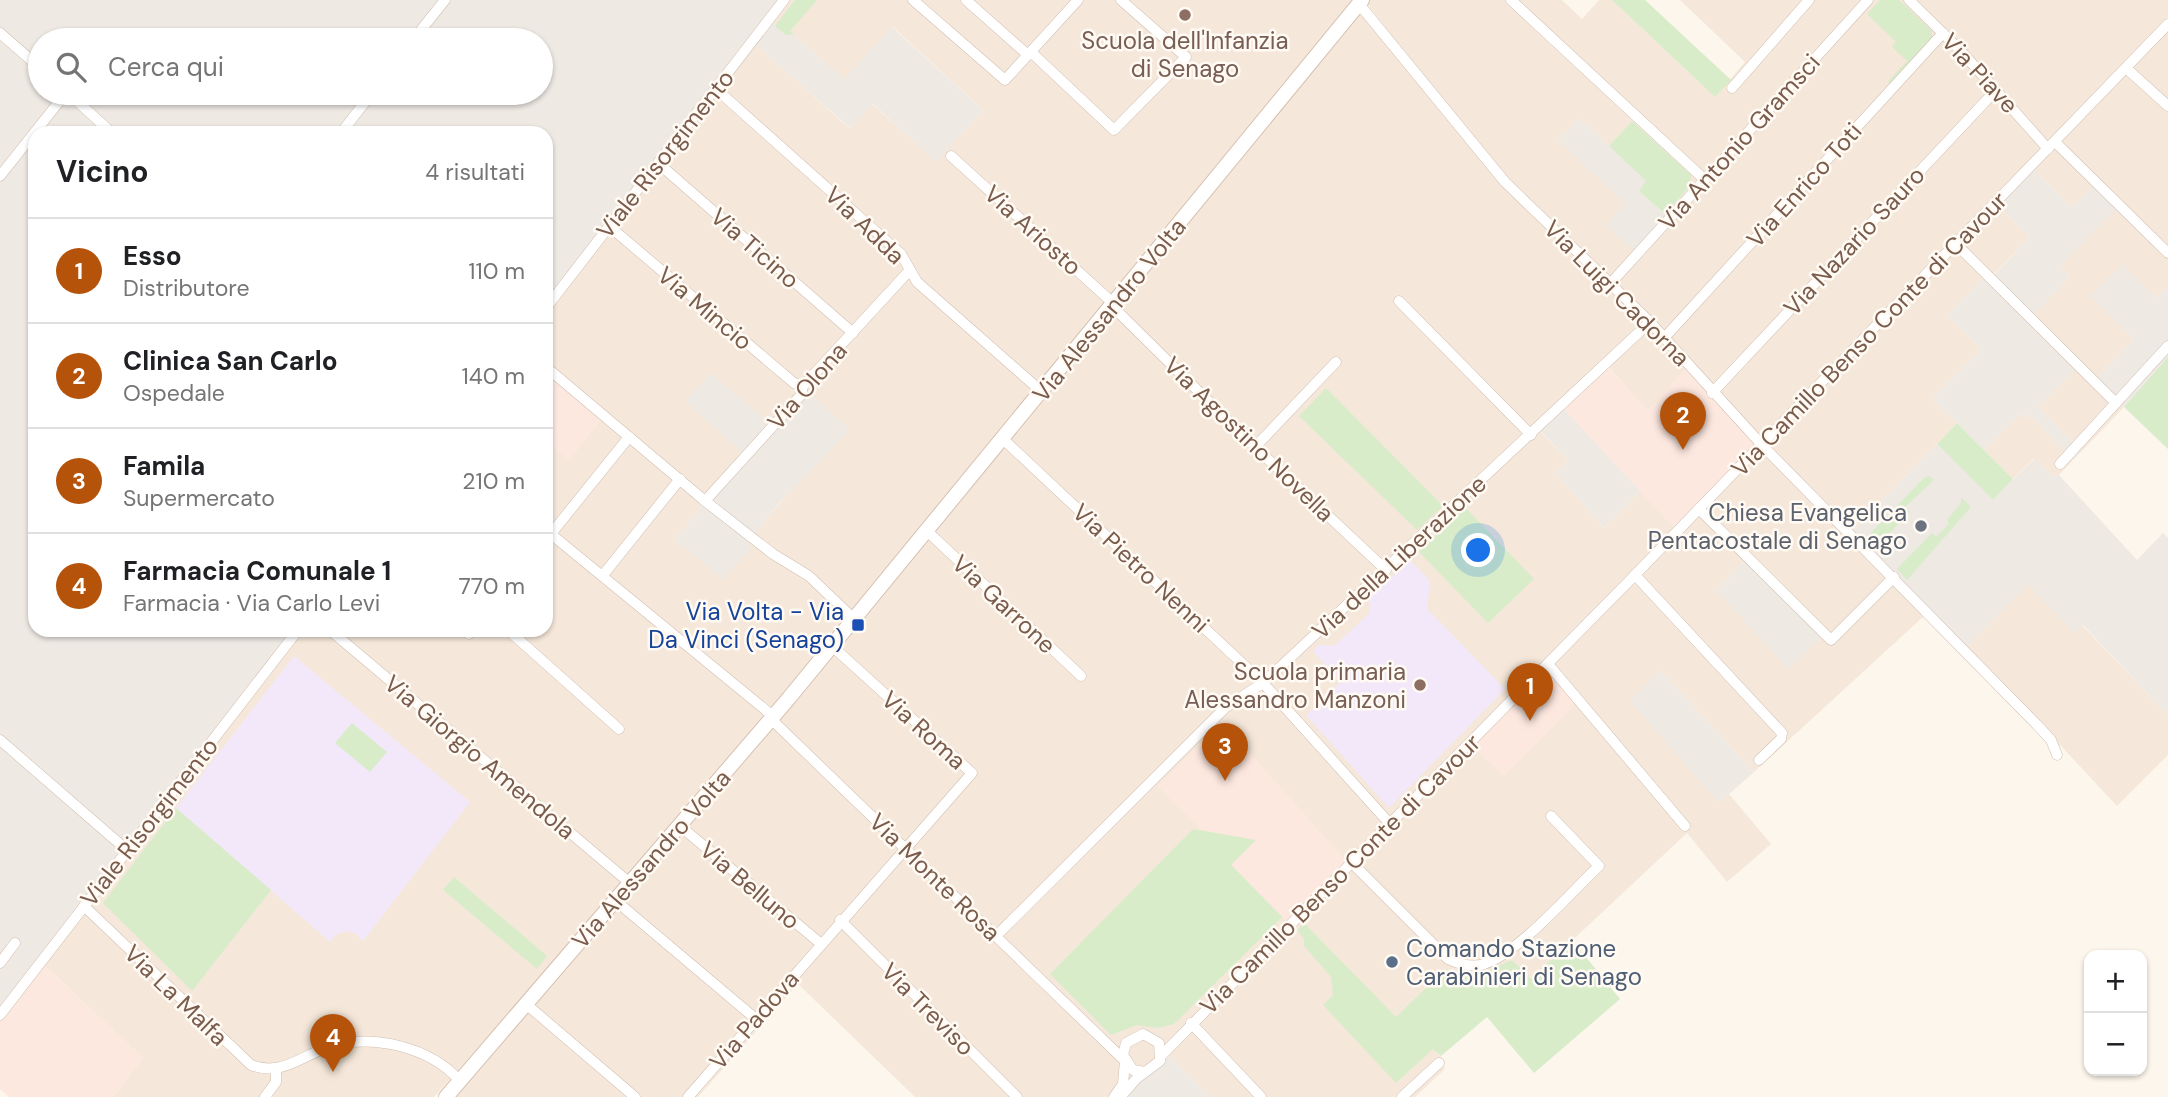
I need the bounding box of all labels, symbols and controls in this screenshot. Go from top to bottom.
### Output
marker: Scuola dell'Infanzia di Senago [1177,7,1193,23]
place label: Scuola dell'Infanzia di Senago [1081,25,1289,84]
street label: Via Piave [1935,26,2025,120]
search box [28,28,553,105]
street label: Via Antonio Gramsci [1651,47,1827,237]
icon: search [52,48,90,86]
text: Cerca qui [108,50,224,84]
street label: Viale Risorgimento [589,63,741,245]
street label: Via Enrico Toti [1740,116,1868,254]
text: Vicino [56,152,149,191]
text: 4 risultati [425,157,525,187]
street label: Via Nazario Sauro [1777,160,1931,322]
street label: Via Ariosto [978,178,1088,282]
street label: Via Adda [818,179,912,271]
street label: Via Camillo Benso Conte di Cavour [1724,185,2014,483]
street label: Via Ticino [704,201,806,295]
street label: Via Alessandro Volta [1025,212,1193,408]
street label: Via Luigi Cadorna [1537,213,1697,373]
text: Esso [123,239,182,273]
text: 1 [75,256,83,286]
text: 110 m [468,256,525,286]
street label: Via Mincio [651,259,759,357]
text: Distributore [123,273,249,303]
street label: Via Olona [760,336,854,436]
text: Clinica San Carlo [123,344,338,378]
street label: Via Agostino Novella [1157,350,1341,528]
text: 2 [72,361,86,391]
text: 140 m [462,361,525,391]
text: Ospedale [123,378,225,408]
pin: 2 [1660,392,1706,450]
text: Famila [123,449,205,483]
text: 3 [72,466,86,496]
text: 210 m [462,466,525,496]
street label: Via della Liberazione [1305,468,1493,646]
text: Supermercato [123,483,275,513]
street label: Via Pietro Nenni [1066,497,1216,639]
place label: Chiesa Evangelica Pentacostale di Senago [1648,497,1907,556]
marker: Chiesa Evangelica Pentacostale di Senago [1913,518,1929,534]
your location [1461,533,1495,567]
street label: Via Garrone [945,548,1063,660]
text: Farmacia Comunale 1 [123,554,391,588]
text: 4 [72,571,86,601]
text: 770 m [458,571,525,601]
text: Farmacia · Via Carlo Levi [123,588,380,618]
place label: Via Volta - Via Da Vinci (Senago) [648,596,844,655]
marker: Via Volta - Via Da Vinci (Senago) [850,617,866,633]
place label: Scuola primaria Alessandro Manzoni [1184,656,1406,715]
pin: 1 [1507,663,1553,721]
street label: Via Giorgio Amendola [378,668,582,846]
marker: Scuola primaria Alessandro Manzoni [1412,677,1428,693]
street label: Via Roma [875,684,973,776]
pin: 3 [1202,723,1248,781]
street label: Via Camillo Benso Conte di Cavour [1193,727,1487,1021]
street label: Viale Risorgimento [73,731,225,913]
street label: Via Alessandro Volta [565,763,737,955]
street label: Via Monte Rosa [863,806,1007,948]
street label: Via Belluno [693,834,807,936]
place label: Comando Stazione Carabinieri di Senago [1406,933,1642,992]
street label: Via La Malfa [118,938,234,1052]
map controls [2084,950,2147,1076]
button: + [2084,950,2147,1013]
marker: Comando Stazione Carabinieri di Senago [1384,954,1400,970]
street label: Via Treviso [875,956,981,1062]
street label: Via Padova [702,964,806,1076]
button: − [2084,1013,2147,1076]
pin: 4 [310,1014,356,1072]

